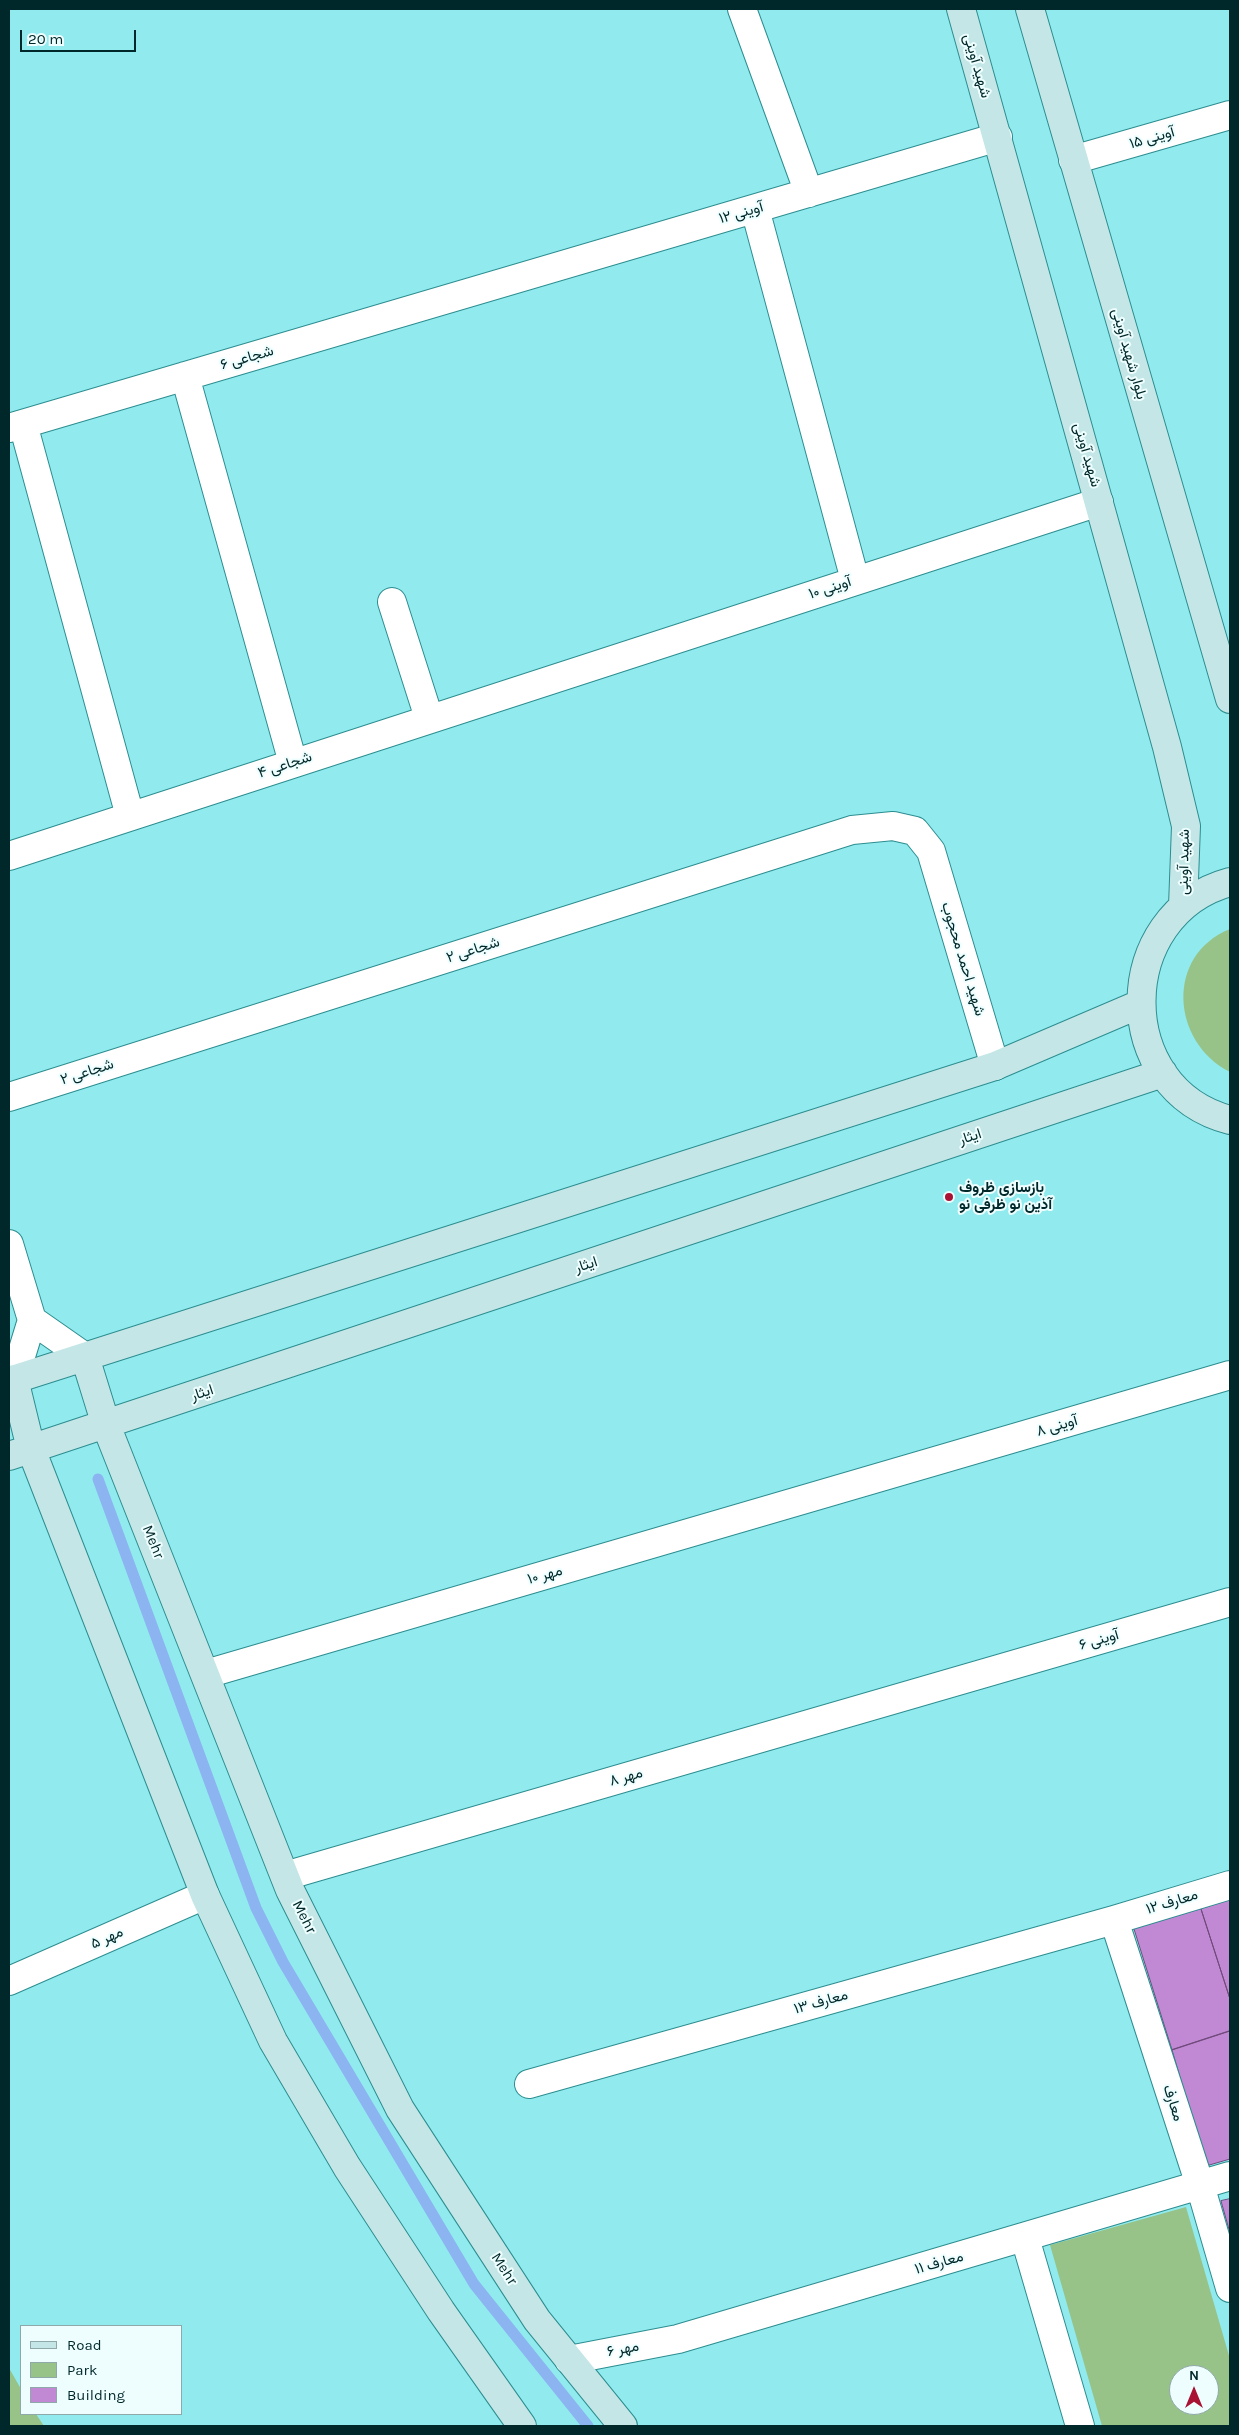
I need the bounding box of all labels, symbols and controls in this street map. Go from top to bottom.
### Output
scale bar [22,20,139,52]
text: 20 m [28,30,63,48]
street label: شهید آوینی [959,32,995,100]
street label: آوینی ۱۵ [1127,123,1177,153]
street label: ۱۲ آوینی [717,198,765,228]
street label: بلوار شهید آوینی [1107,306,1151,402]
street label: شجاعی ۶ [218,342,276,374]
street label: شهید آوینی [1069,421,1105,489]
street label: ۱۰ آوینی [806,573,854,603]
street label: شجاعی ۴ [256,748,314,782]
street label: شهید آوینی [1174,829,1194,895]
street label: شهید احمد محجوب [937,900,989,1018]
street label: شجاعی ۲ [444,933,502,967]
street label: شجاعی ۲ [58,1055,116,1089]
street label: ایثار [956,1125,984,1149]
place label: بازسازی ظروف آذین نو ظرفی نو [959,1179,1052,1214]
marker: بازسازی ظروف آذین نو ظرفی نو [943,1191,955,1203]
street label: ایثار [572,1253,600,1277]
street label: ایثار [188,1381,216,1405]
street label: ۸ آوینی [1034,1412,1080,1440]
street label: Mehr [138,1522,168,1562]
street label: مهر ۱۰ [525,1561,565,1589]
street label: ۶ آوینی [1077,1626,1121,1654]
street label: مهر ۸ [607,1764,645,1790]
street label: معارف ۱۲ [1144,1886,1200,1918]
street label: Mehr [288,1897,320,1937]
street label: مهر ۵ [88,1923,126,1953]
street label: معارف ۱۳ [792,1986,850,2018]
street label: معارف [1159,2082,1187,2124]
street label: معارف ۱۱ [913,2247,965,2279]
street label: Mehr [487,2249,521,2289]
legend [20,2325,182,2415]
text: Road [67,2336,102,2354]
street label: مهر ۶ [606,2337,640,2361]
text: Park [67,2361,97,2379]
north arrow [1169,2365,1219,2415]
text: N [1189,2367,1199,2384]
text: Building [67,2386,125,2404]

